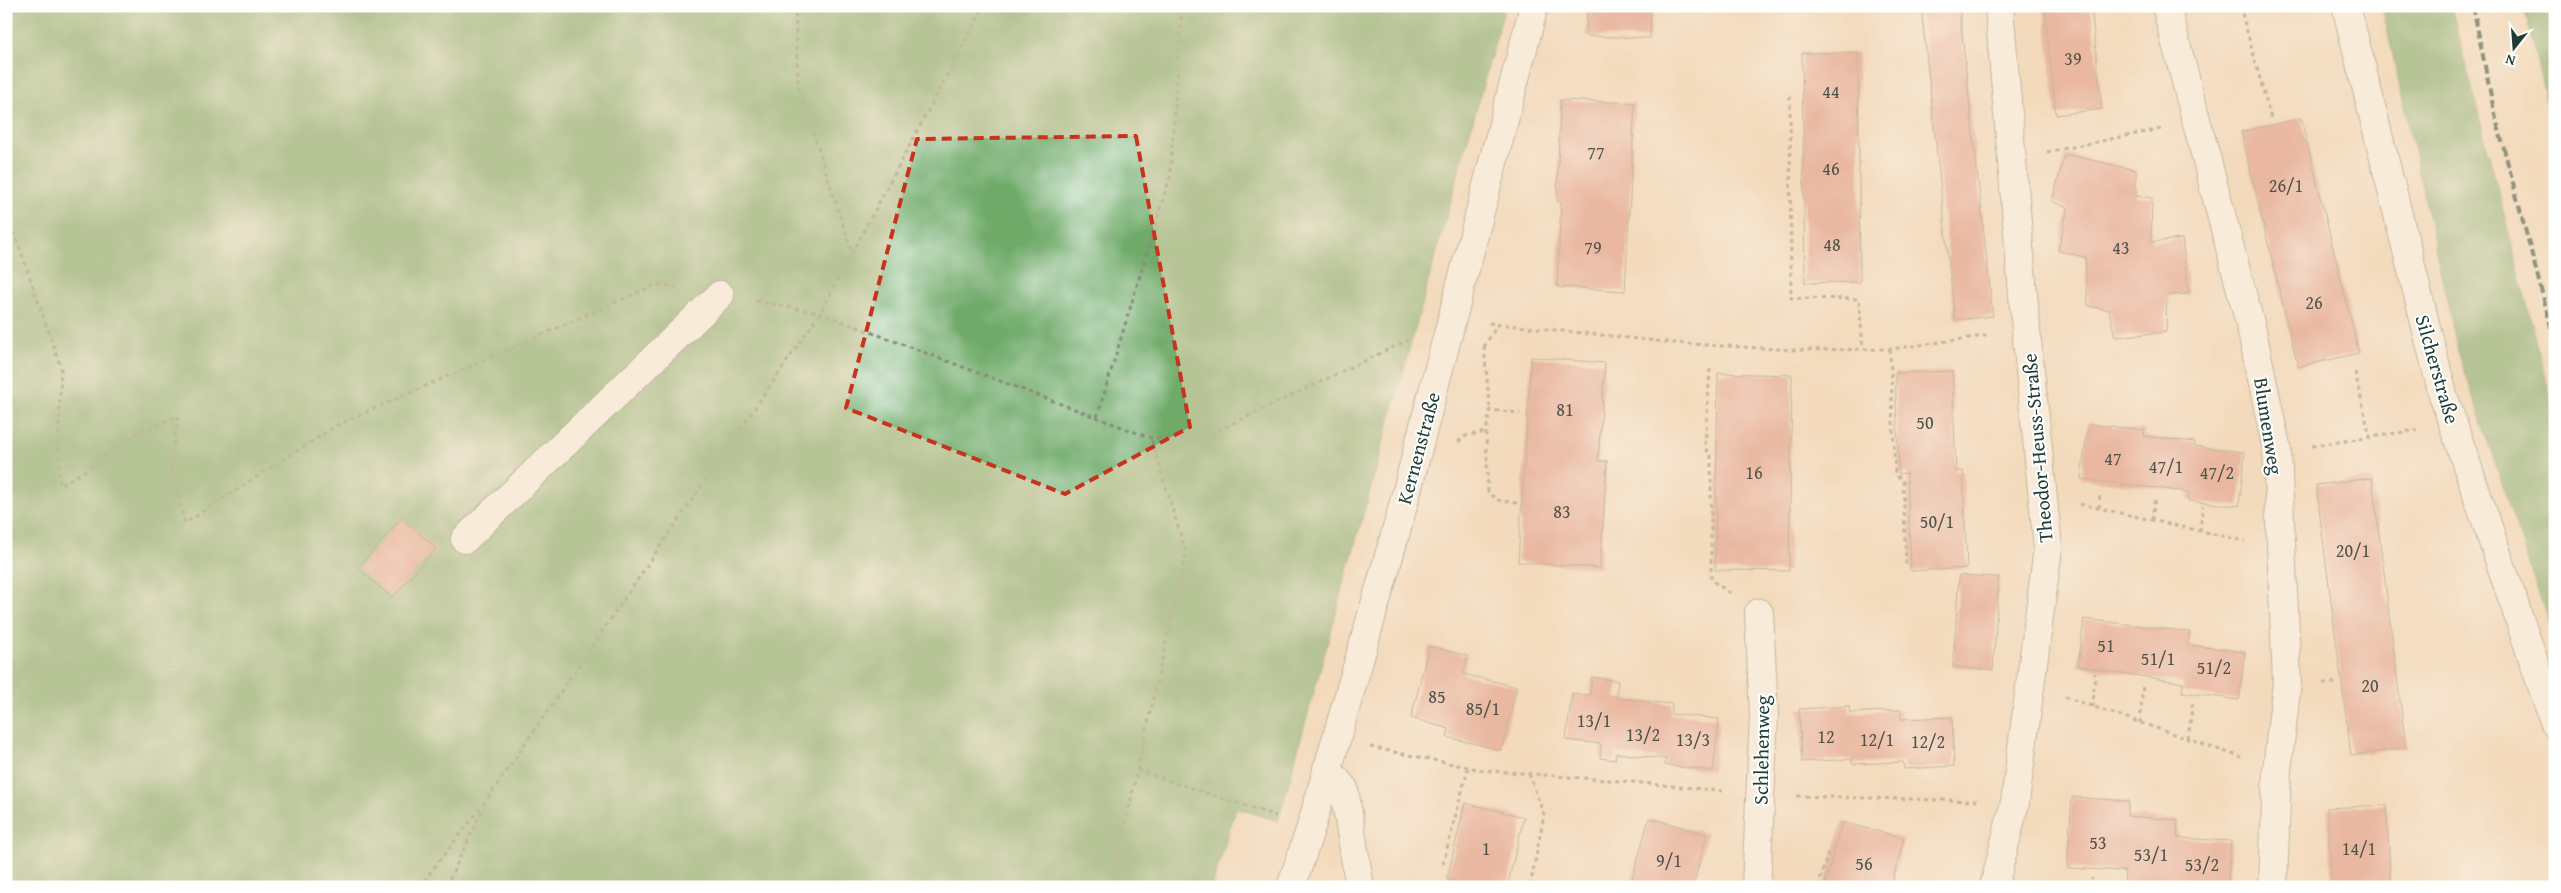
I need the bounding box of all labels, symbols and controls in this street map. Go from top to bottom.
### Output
north arrow [2488,22,2538,72]
house number: 39 [2064,45,2082,72]
text: N [2502,49,2518,71]
house number: 44 [1822,78,1840,105]
house number: 77 [1587,139,1605,166]
house number: 46 [1822,155,1840,182]
house number: 26/1 [2269,172,2303,199]
house number: 48 [1823,231,1841,258]
house number: 79 [1584,234,1602,261]
house number: 43 [2112,234,2130,261]
house number: 26 [2305,289,2323,316]
street label: Silcherstraße [2409,311,2467,427]
street label: Theodor-Heuss-Straße [2014,352,2060,544]
street label: Blumenweg [2247,375,2291,477]
street label: Kernenstraße [1389,389,1447,507]
house number: 81 [1556,396,1574,423]
house number: 50 [1916,409,1934,436]
house number: 47 [2104,445,2122,472]
house number: 47/1 [2149,453,2183,480]
house number: 16 [1745,459,1763,486]
house number: 47/2 [2200,459,2234,486]
house number: 83 [1553,498,1571,525]
house number: 50/1 [1920,508,1954,535]
house number: 20/1 [2336,537,2370,564]
house number: 51 [2097,632,2115,659]
house number: 51/1 [2141,645,2175,672]
house number: 51/2 [2197,654,2231,681]
house number: 20 [2361,672,2379,699]
house number: 85 [1428,683,1446,710]
house number: 85/1 [1466,695,1500,722]
street label: Schlehenweg [1746,695,1776,805]
house number: 13/1 [1577,707,1611,734]
house number: 13/2 [1626,721,1660,748]
house number: 12 [1817,723,1835,750]
house number: 13/3 [1676,726,1710,753]
house number: 12/1 [1860,726,1894,753]
house number: 12/2 [1911,728,1945,755]
house number: 53 [2089,829,2107,856]
house number: 1 [1482,835,1490,862]
house number: 14/1 [2342,835,2376,862]
house number: 53/1 [2134,841,2168,868]
house number: 9/1 [1656,847,1682,874]
house number: 56 [1855,850,1873,877]
house number: 53/2 [2185,851,2219,878]

